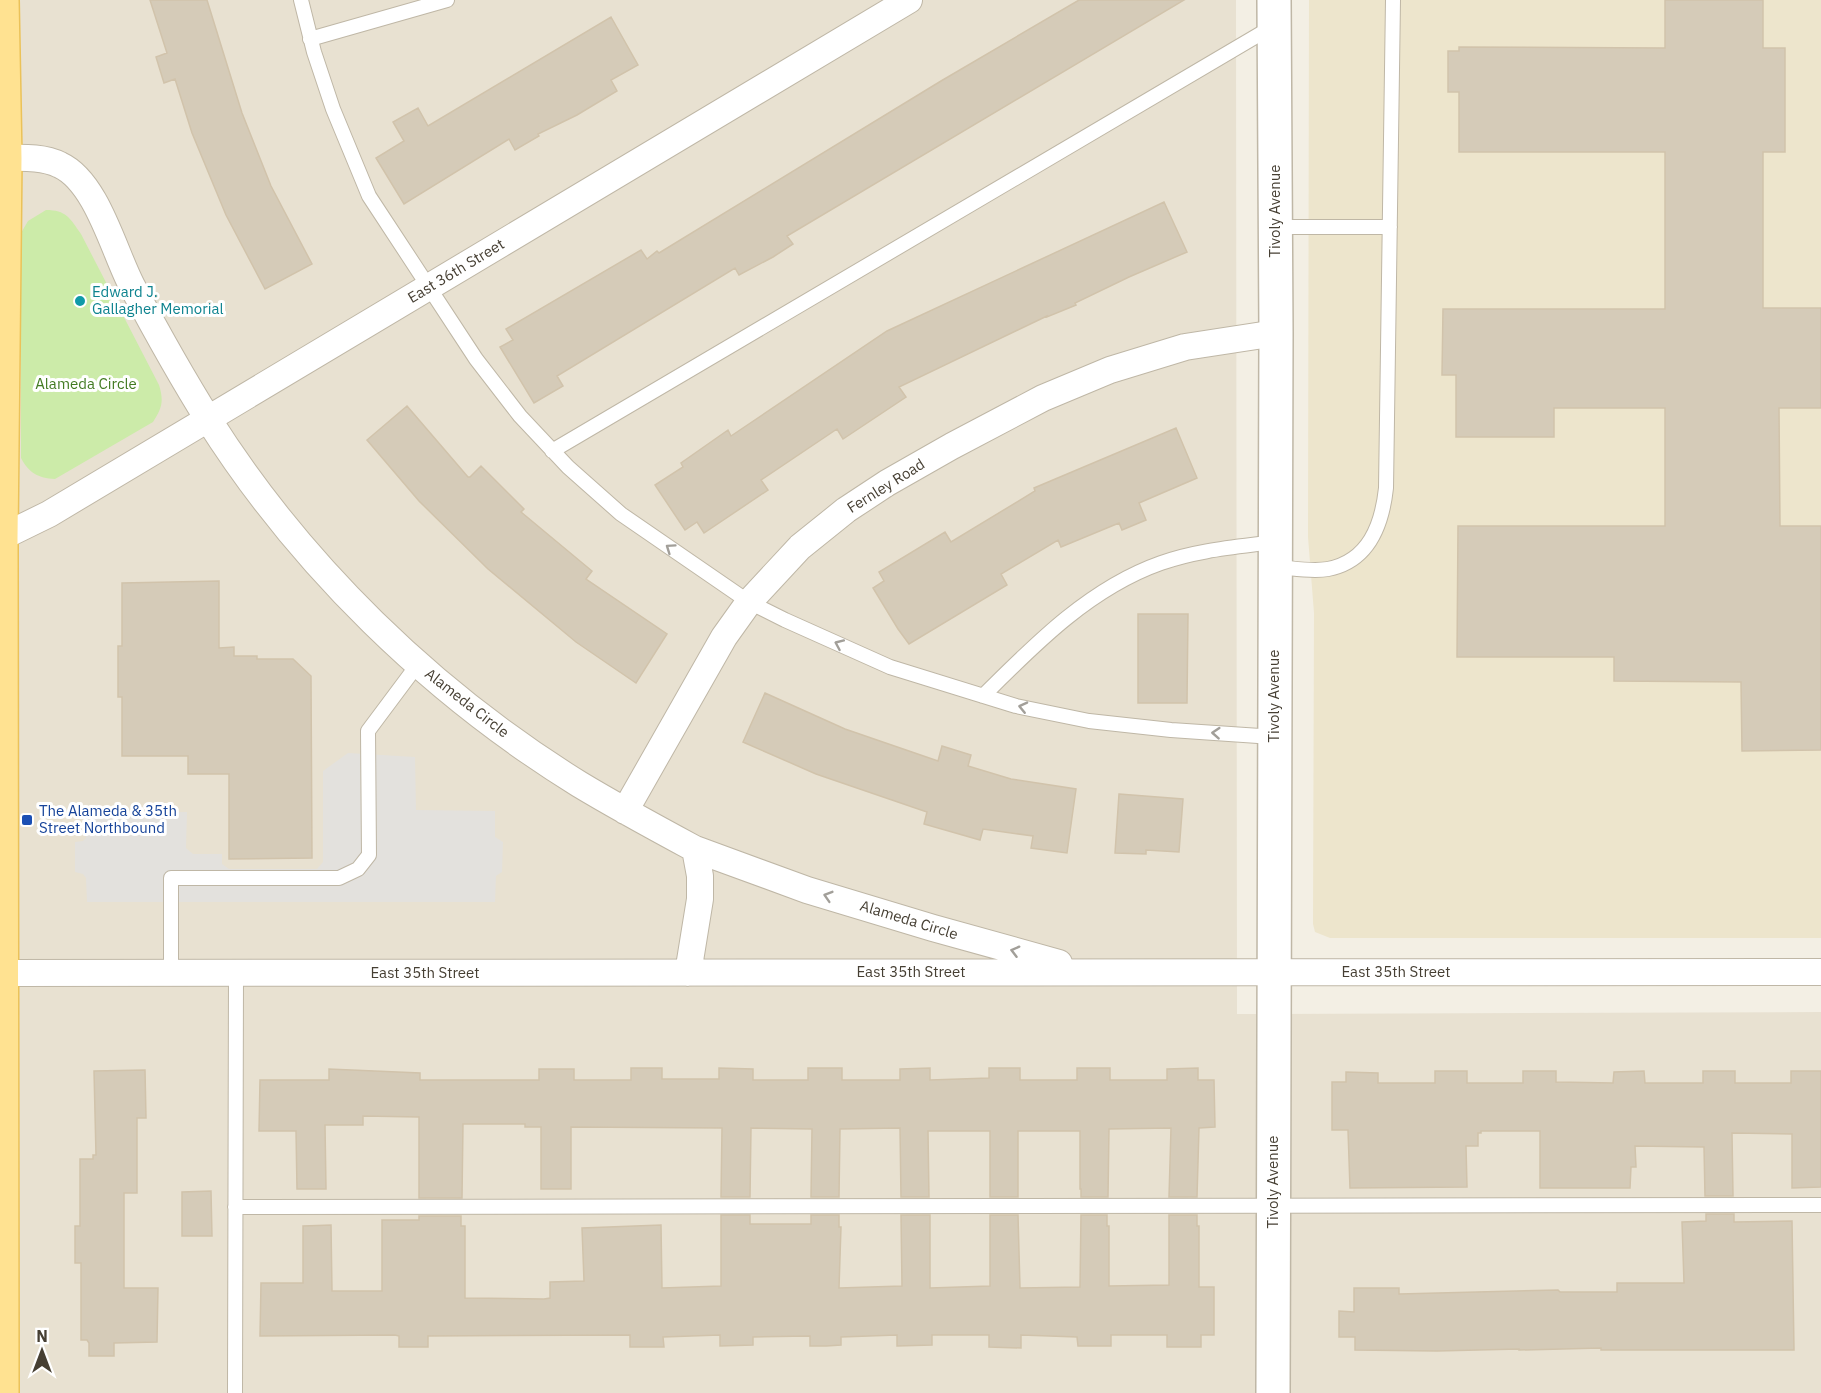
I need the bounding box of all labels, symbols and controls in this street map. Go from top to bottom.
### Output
street label: Tivoly Avenue [1265,164,1284,258]
street label: East 36th Street [404,234,507,307]
place label: Edward J. Gallagher Memorial [92,282,224,318]
marker: Edward J. Gallagher Memorial [73,294,87,308]
park label: Alameda Circle [35,374,137,393]
street label: Fernley Road [843,454,928,517]
one-way arrow [665,544,676,555]
one-way arrow [834,640,845,652]
street label: Tivoly Avenue [1264,649,1283,743]
street label: Alameda Circle [421,664,513,741]
one-way arrow [1018,701,1028,714]
one-way arrow [1211,727,1220,740]
place label: The Alameda & 35th Street Northbound [39,801,177,837]
marker: The Alameda & 35th Street Northbound [20,813,34,827]
one-way arrow [823,891,834,903]
street label: Alameda Circle [858,896,961,943]
one-way arrow [1010,946,1021,958]
street label: East 35th Street [856,962,966,981]
street label: East 35th Street [1341,962,1451,981]
street label: East 35th Street [370,963,480,982]
street label: Tivoly Avenue [1263,1135,1282,1229]
north arrow [12,1321,72,1381]
text: N [36,1326,48,1346]

